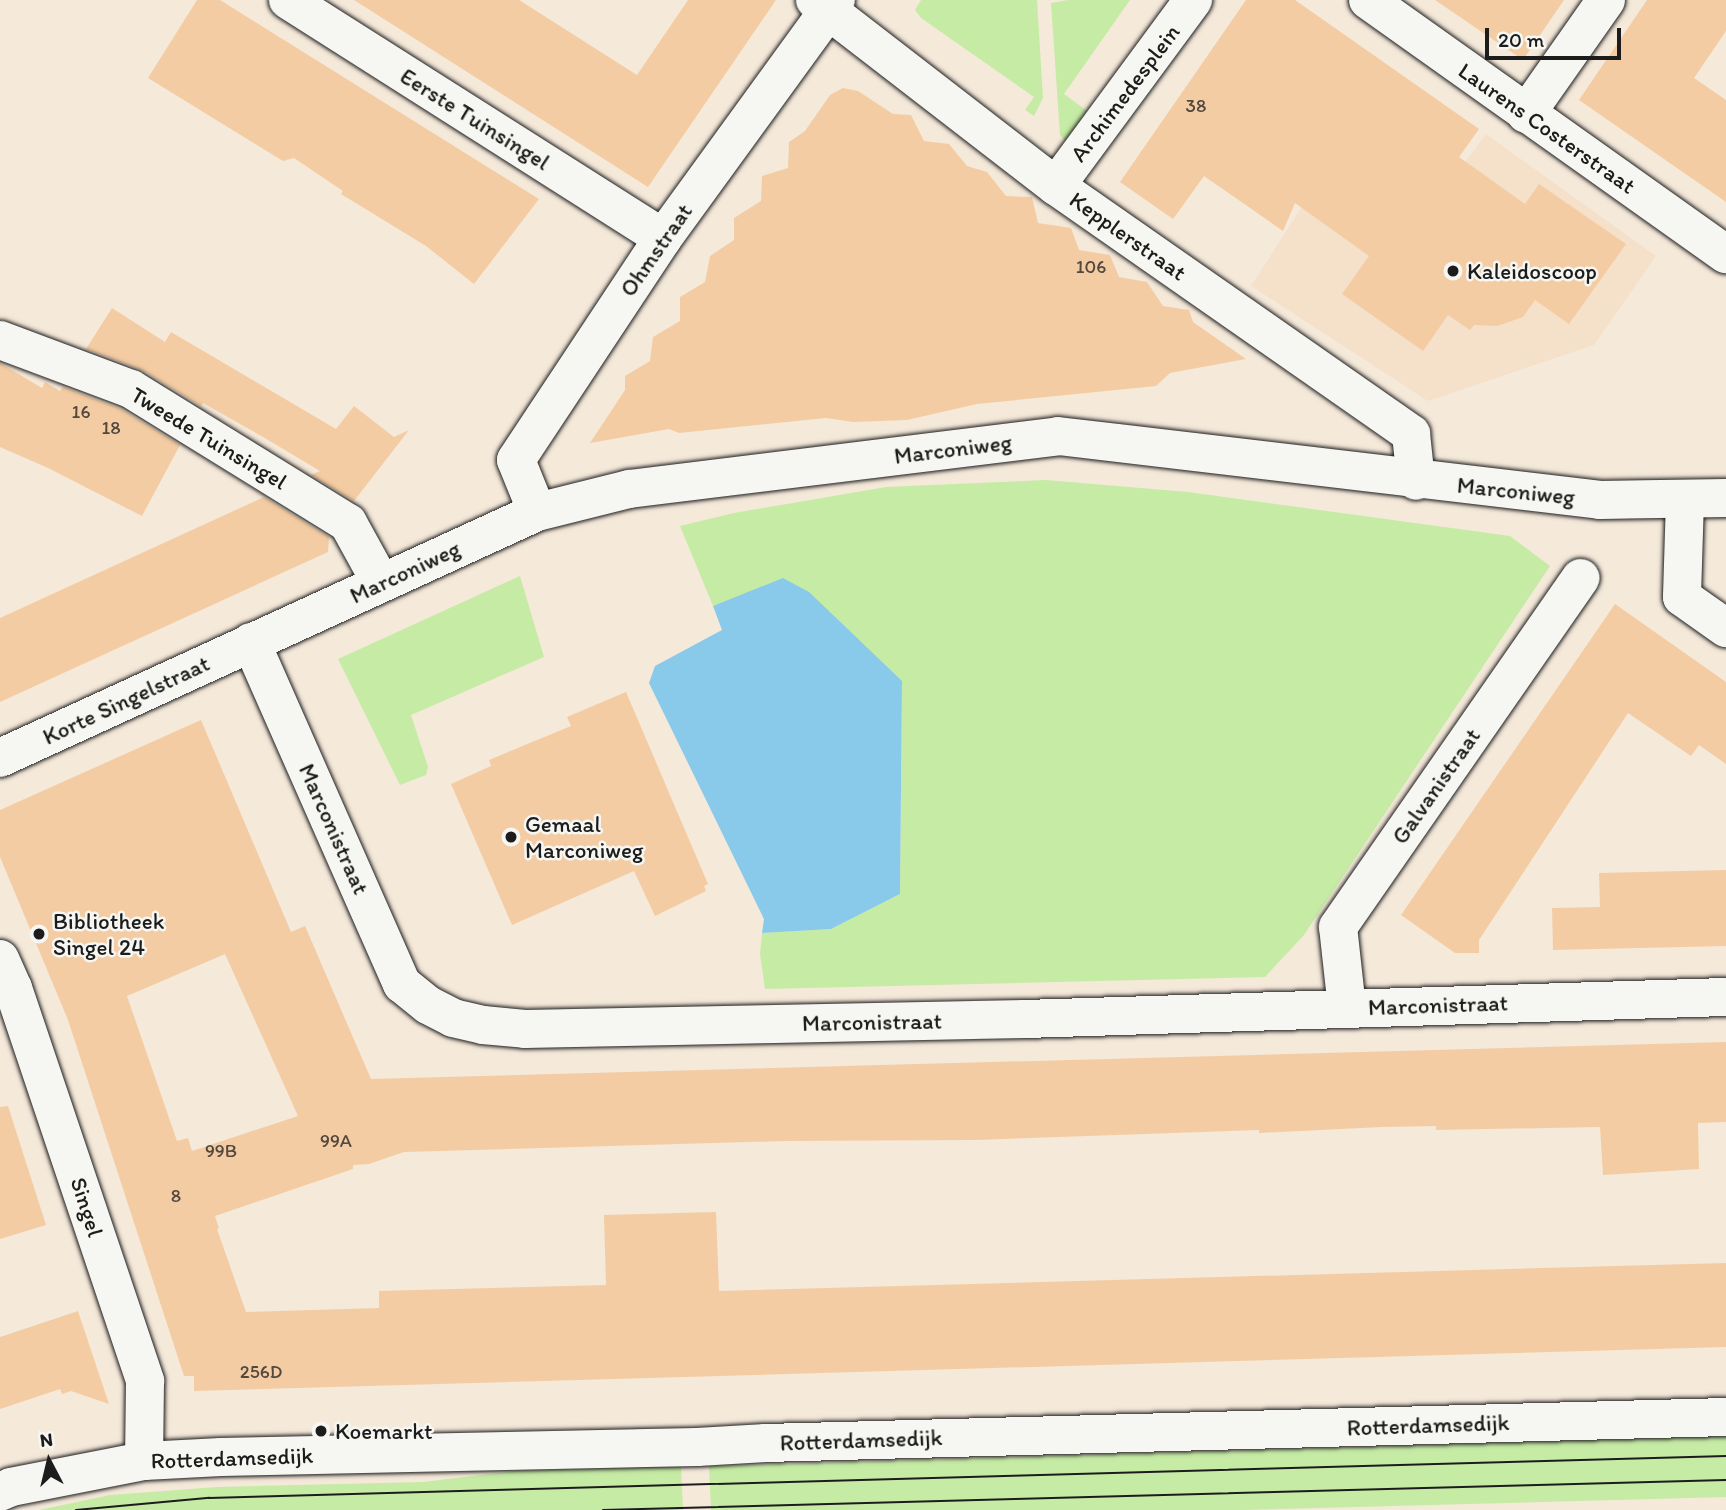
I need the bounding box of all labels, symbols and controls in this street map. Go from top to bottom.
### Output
scale bar [1488,14,1624,58]
street label: Archimedesplein [1064,19,1186,167]
text: 20 m [1498,27,1544,52]
street label: Laurens Costerstraat [1453,56,1641,200]
street label: Eerste Tuinsingel [396,63,554,175]
house number: 38 [1186,95,1206,117]
street label: Kepplerstraat [1064,186,1192,286]
street label: Ohmstraat [614,198,698,302]
house number: 106 [1076,256,1106,278]
place label: Kaleidoscoop [1467,257,1597,285]
marker: Kaleidoscoop [1445,263,1461,279]
street label: Tweede Tuinsingel [126,380,292,496]
house number: 16 [72,401,90,423]
house number: 18 [101,417,121,439]
street label: Marconiweg [892,428,1014,470]
street label: Marconiweg [1456,471,1576,511]
street label: Marconiweg [345,534,465,610]
street label: Korte Singelstraat [38,649,214,751]
street label: Galvanistraat [1386,723,1486,849]
street label: Marconistraat [293,759,375,899]
place label: Gemaal Marconiweg [525,810,644,864]
marker: Gemaal Marconiweg [503,829,519,845]
place label: Bibliotheek Singel 24 [53,907,164,961]
marker: Bibliotheek Singel 24 [31,926,47,942]
street label: Marconistraat [1367,989,1509,1021]
street label: Marconistraat [802,1007,942,1037]
house number: 99A [320,1130,352,1152]
house number: 99B [205,1140,237,1162]
street label: Singel [64,1174,110,1240]
house number: 8 [171,1185,181,1207]
house number: 256D [240,1361,282,1383]
street label: Rotterdamsedijk [1346,1408,1510,1442]
place label: Koemarkt [335,1417,433,1445]
marker: Koemarkt [313,1423,329,1439]
street label: Rotterdamsedijk [779,1423,943,1457]
north arrow [14,1426,84,1496]
text: N [39,1427,54,1452]
street label: Rotterdamsedijk [150,1441,314,1475]

